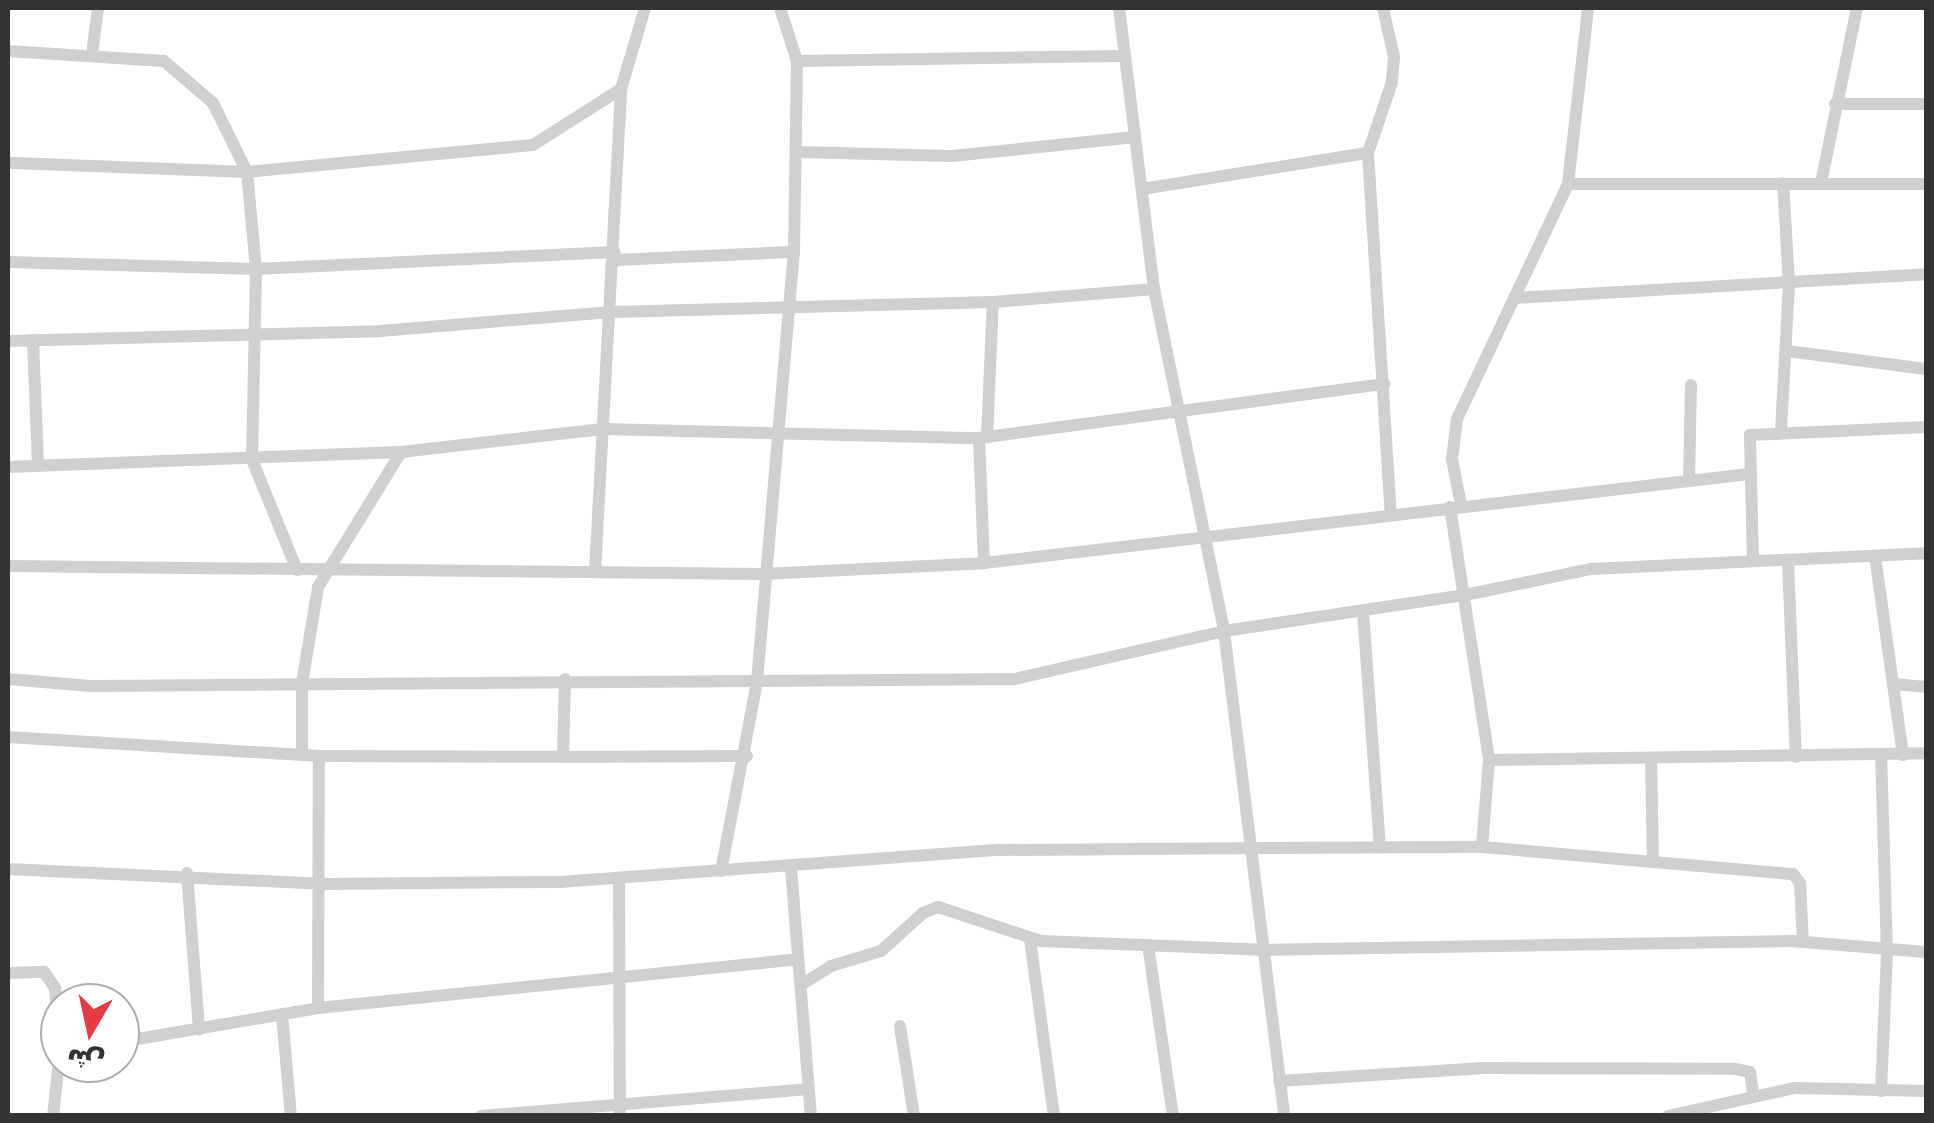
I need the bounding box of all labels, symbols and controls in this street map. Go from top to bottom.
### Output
north arrow [40,983,140,1083]
text: ش [64,1042,107,1080]

